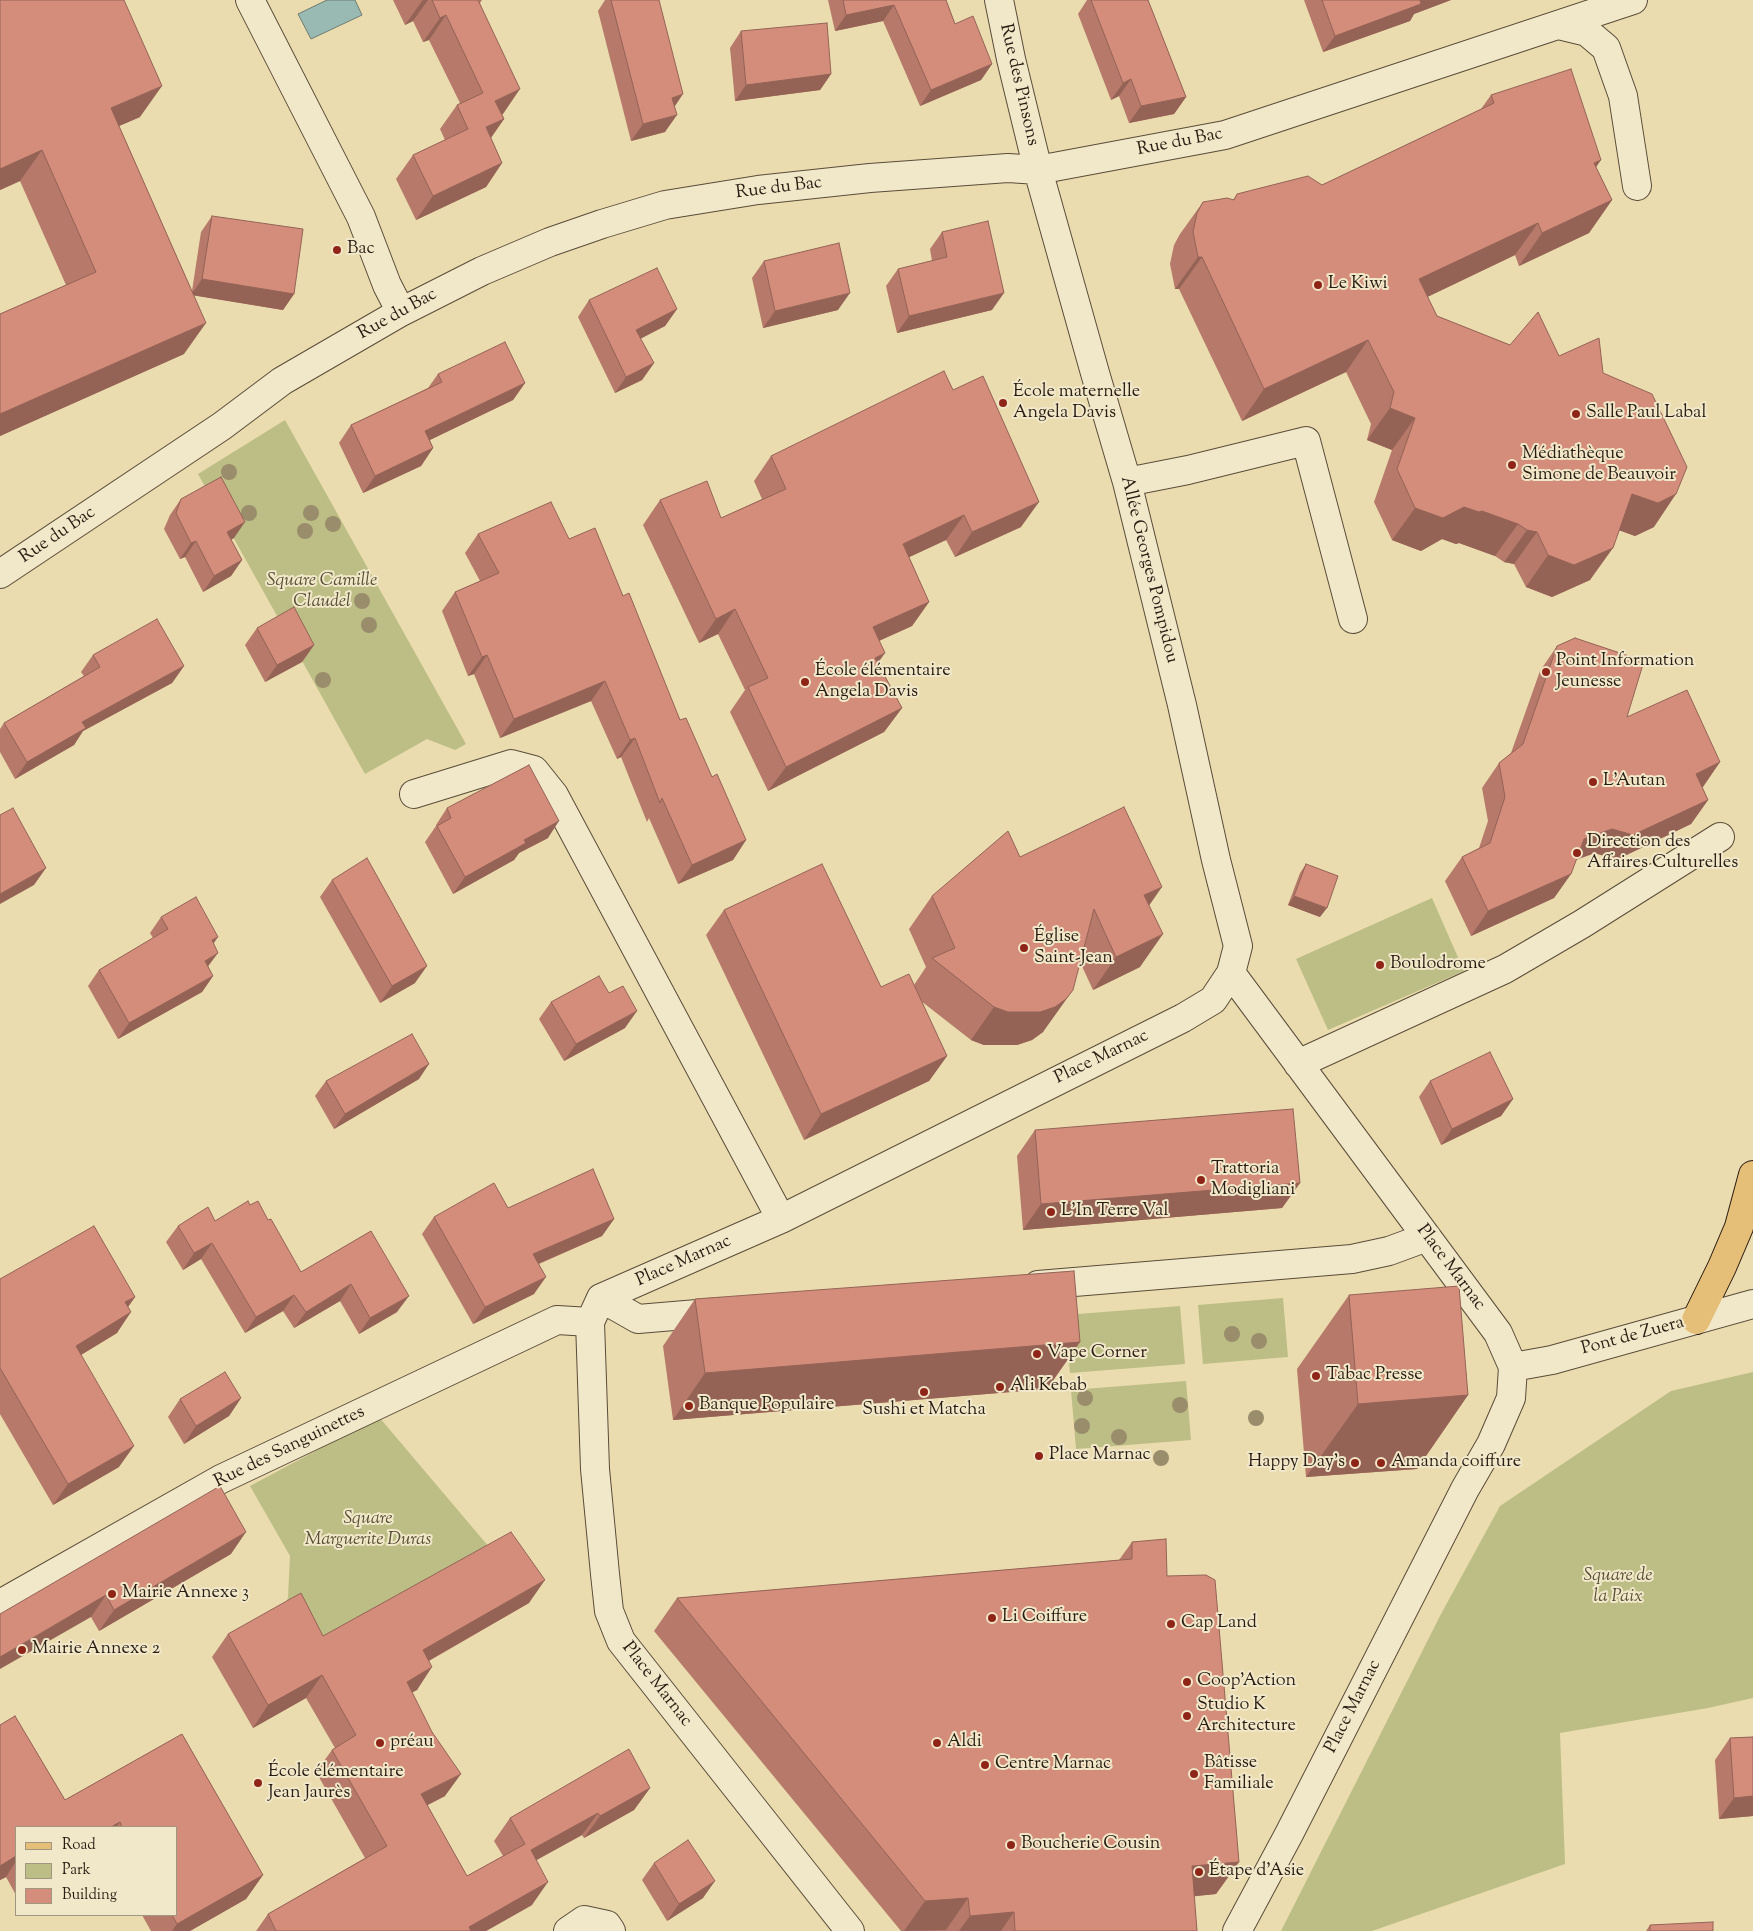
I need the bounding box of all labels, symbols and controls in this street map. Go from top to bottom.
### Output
street label: Rue des Pinsons [993,22,1043,148]
street label: Rue du Bac [1135,124,1225,162]
street label: Rue du Bac [735,173,823,205]
place label: Bac [347,239,375,261]
marker: Bac [331,244,343,256]
place label: Le Kiwi [1328,274,1388,296]
marker: Le Kiwi [1312,279,1324,291]
street label: Rue du Bac [355,285,441,345]
place label: École maternelle Angela Davis [1013,382,1140,424]
marker: École maternelle Angela Davis [997,397,1009,409]
place label: Salle Paul Labal [1586,403,1706,425]
marker: Salle Paul Labal [1570,408,1582,420]
place label: Médiathèque Simone de Beauvoir [1522,444,1676,486]
marker: Médiathèque Simone de Beauvoir [1506,459,1518,471]
street label: Allée Georges Pompidou [1114,474,1182,666]
street label: Rue du Bac [16,503,100,569]
park label: Square Camille Claudel [267,571,377,614]
place label: Point Information Jeunesse [1556,651,1694,694]
place label: École élémentaire Angela Davis [815,661,951,704]
marker: Point Information Jeunesse [1540,666,1552,678]
marker: École élémentaire Angela Davis [799,676,811,688]
place label: L'Autan [1603,771,1666,793]
marker: L'Autan [1587,776,1599,788]
place label: Direction des Affaires Culturelles [1587,832,1738,874]
marker: Direction des Affaires Culturelles [1571,847,1583,859]
place label: Église Saint-Jean [1034,927,1113,970]
marker: Église Saint-Jean [1018,942,1030,954]
place label: Boulodrome [1390,954,1486,976]
marker: Boulodrome [1374,959,1386,971]
street label: Place Marnac [1052,1026,1152,1090]
place label: Trattoria Modigliani [1211,1159,1295,1202]
marker: Trattoria Modigliani [1195,1174,1207,1186]
place label: L'In Terre Val [1061,1201,1168,1223]
marker: L'In Terre Val [1045,1206,1057,1218]
street label: Place Marnac [1411,1221,1489,1315]
street label: Place Marnac [633,1231,735,1293]
street label: Pont de Zuera [1579,1313,1687,1361]
place label: Vape Corner [1047,1343,1147,1365]
marker: Vape Corner [1031,1348,1043,1360]
place label: Tabac Presse [1326,1365,1423,1387]
marker: Tabac Presse [1310,1370,1322,1382]
place label: Ali Kebab [1010,1376,1087,1398]
marker: Ali Kebab [994,1381,1006,1393]
marker: Sushi et Matcha [918,1386,930,1398]
place label: Banque Populaire [699,1395,834,1417]
marker: Banque Populaire [683,1400,695,1412]
place label: Sushi et Matcha [862,1400,986,1422]
street label: Rue des Sanguinettes [211,1402,369,1494]
place label: Place Marnac [1049,1445,1151,1467]
marker: Place Marnac [1033,1450,1045,1462]
place label: Happy Day's [1248,1452,1345,1474]
place label: Amanda coiffure [1391,1452,1521,1474]
marker: Happy Day's [1349,1457,1361,1469]
marker: Amanda coiffure [1375,1457,1387,1469]
park label: Square Marguerite Duras [305,1509,431,1552]
park label: Square de la Paix [1584,1566,1652,1608]
place label: Mairie Annexe 3 [122,1583,249,1605]
marker: Mairie Annexe 3 [106,1588,118,1600]
place label: Li Coiffure [1002,1607,1087,1629]
marker: Li Coiffure [986,1612,998,1624]
place label: Cap Land [1181,1613,1257,1635]
marker: Cap Land [1165,1618,1177,1630]
street label: Place Marnac [616,1638,696,1732]
place label: Mairie Annexe 2 [32,1639,160,1661]
marker: Mairie Annexe 2 [16,1644,28,1656]
street label: Place Marnac [1321,1657,1387,1757]
place label: Coop'Action [1197,1671,1296,1693]
marker: Coop'Action [1181,1676,1193,1688]
place label: Studio K Architecture [1197,1695,1296,1738]
marker: Studio K Architecture [1181,1710,1193,1722]
place label: préau [390,1732,434,1754]
place label: Aldi [947,1732,982,1754]
marker: préau [374,1737,386,1749]
marker: Aldi [931,1737,943,1749]
place label: Bâtisse Familiale [1204,1753,1274,1796]
place label: Centre Marnac [995,1754,1111,1776]
marker: Centre Marnac [979,1759,991,1771]
place label: École élémentaire Jean Jaurès [268,1762,404,1805]
marker: Bâtisse Familiale [1188,1768,1200,1780]
marker: École élémentaire Jean Jaurès [252,1777,264,1789]
legend [15,1826,178,1916]
place label: Boucherie Cousin [1021,1834,1160,1856]
text: Road [62,1835,96,1856]
marker: Boucherie Cousin [1005,1839,1017,1851]
text: Park [62,1860,91,1881]
place label: Étape d'Asie [1209,1861,1304,1883]
marker: Étape d'Asie [1193,1866,1205,1878]
text: Building [62,1885,117,1906]

